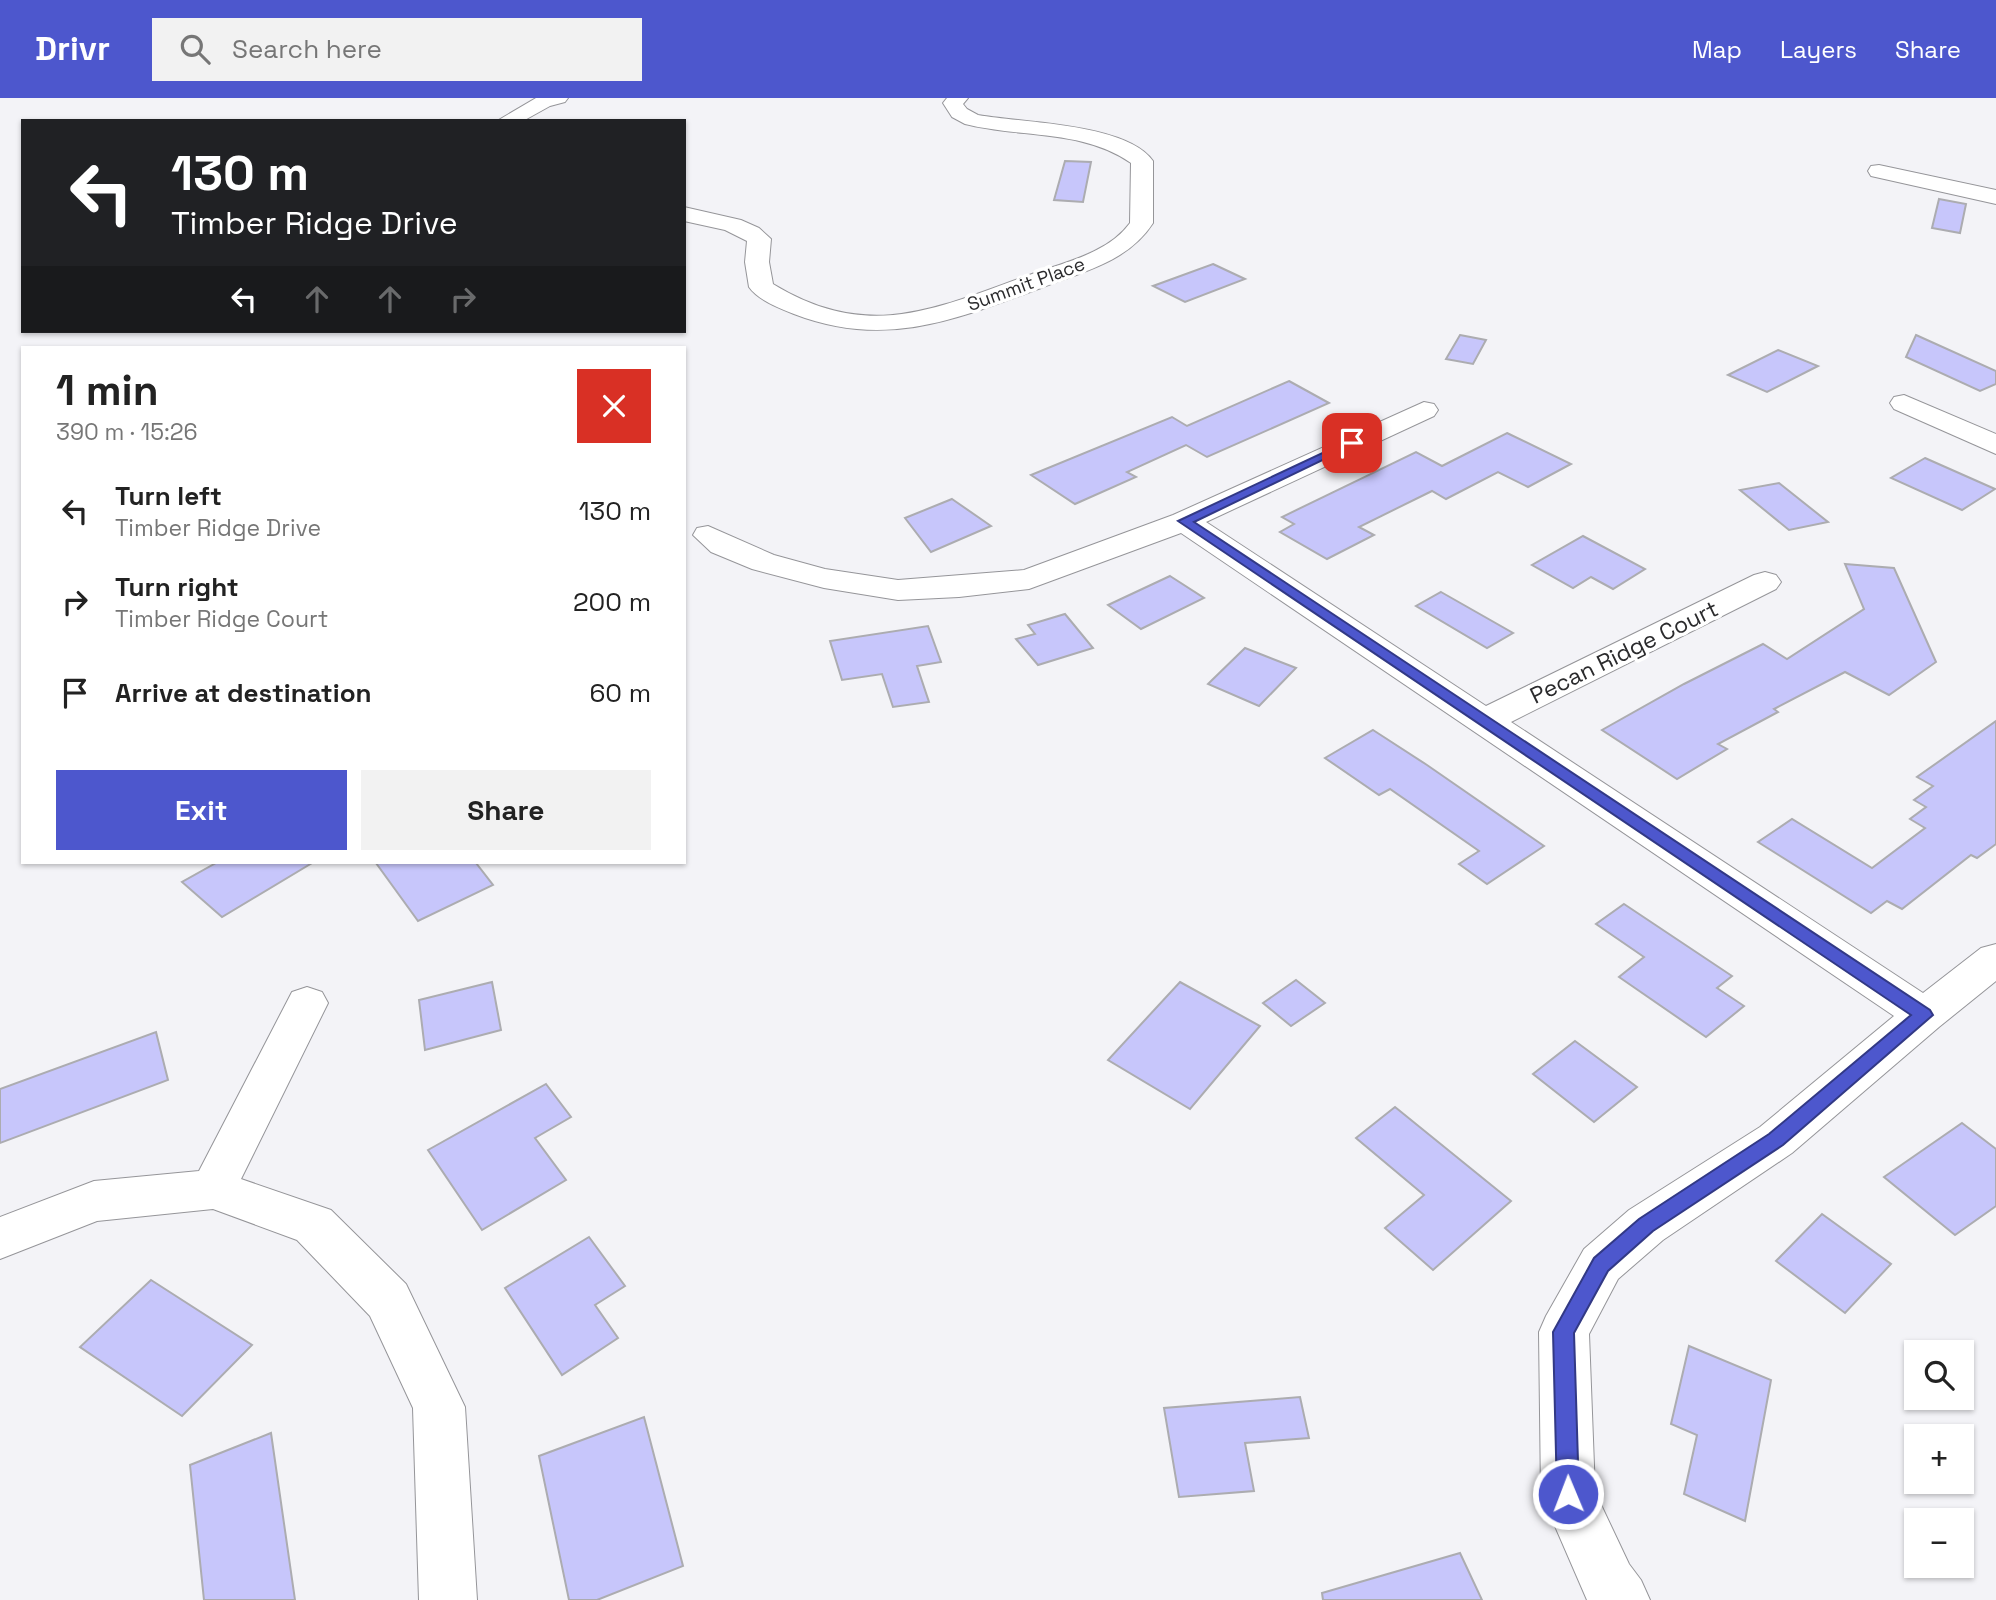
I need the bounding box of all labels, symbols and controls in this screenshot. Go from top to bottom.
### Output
search box [152,18,642,81]
text: Drivr [35,28,110,70]
icon: search [176,30,214,68]
text: Search here [232,32,382,66]
text: Map [1692,34,1742,65]
text: Layers [1780,34,1857,65]
text: Share [1895,34,1961,65]
text: 130 m [171,142,309,204]
icon: left [56,147,147,238]
text: Timber Ridge Drive [171,203,458,243]
street label: Summit Place [964,251,1088,317]
icon: left [225,280,263,318]
icon: ahead [298,280,336,318]
icon: ahead [371,280,409,318]
icon: right [444,280,482,318]
text: 1 min [56,364,159,417]
button: close [577,369,651,443]
pin [1322,413,1382,473]
text: 390 m · 15:26 [56,417,198,447]
icon: arrive [1333,424,1371,462]
text: Turn left [115,479,222,513]
icon: left [56,492,94,530]
text: 130 m [579,494,651,528]
text: Timber Ridge Drive [115,513,321,543]
text: Turn right [115,570,239,604]
icon: right [56,583,94,621]
text: 200 m [573,585,651,619]
street label: Pecan Ridge Court [1525,593,1723,711]
text: Timber Ridge Court [115,604,328,634]
icon: arrive [56,674,94,712]
text: Arrive at destination [115,676,372,710]
text: 60 m [589,676,651,710]
button: Exit [56,770,347,850]
button: Share [361,770,651,850]
map controls [1904,1340,1974,1578]
button: search [1904,1340,1974,1410]
button: + [1904,1424,1974,1494]
position arrow [1531,1457,1605,1531]
button: − [1904,1508,1974,1578]

